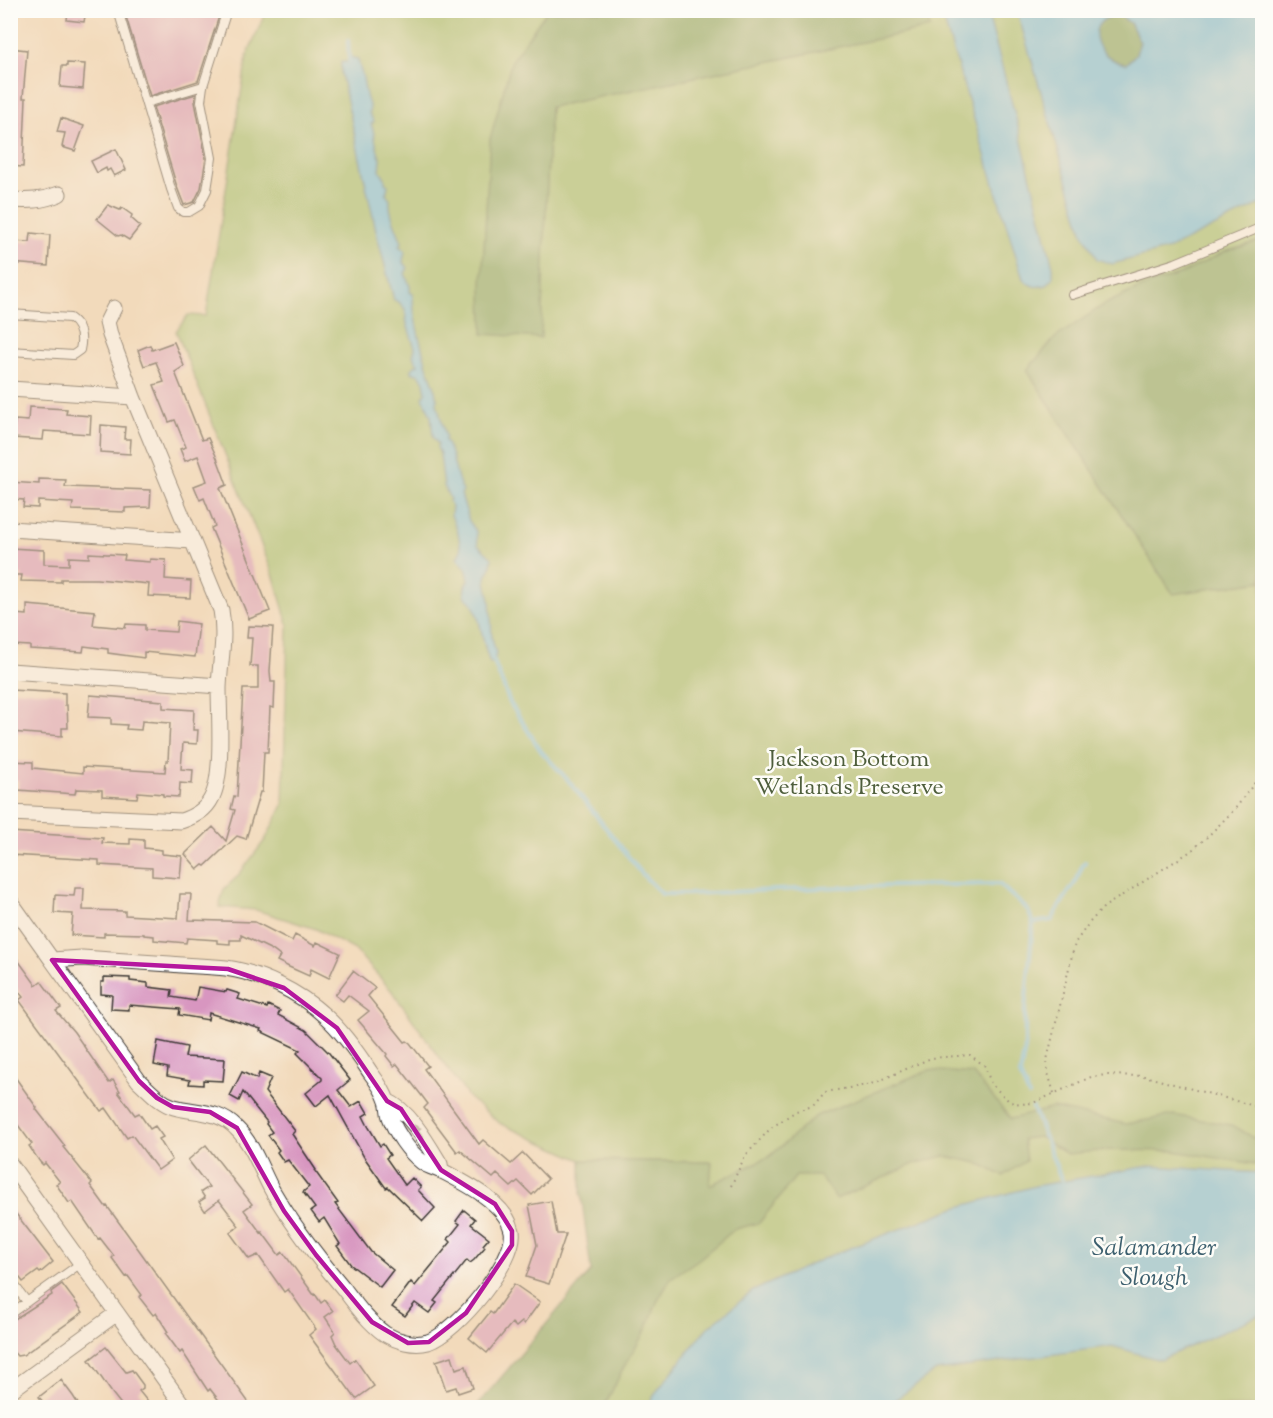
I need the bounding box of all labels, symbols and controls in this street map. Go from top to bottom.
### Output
park label: Jackson Bottom Wetlands Preserve [754,743,944,805]
one-way arrow [413,1125,425,1140]
water label: Salamander Slough [1092,1230,1216,1297]

